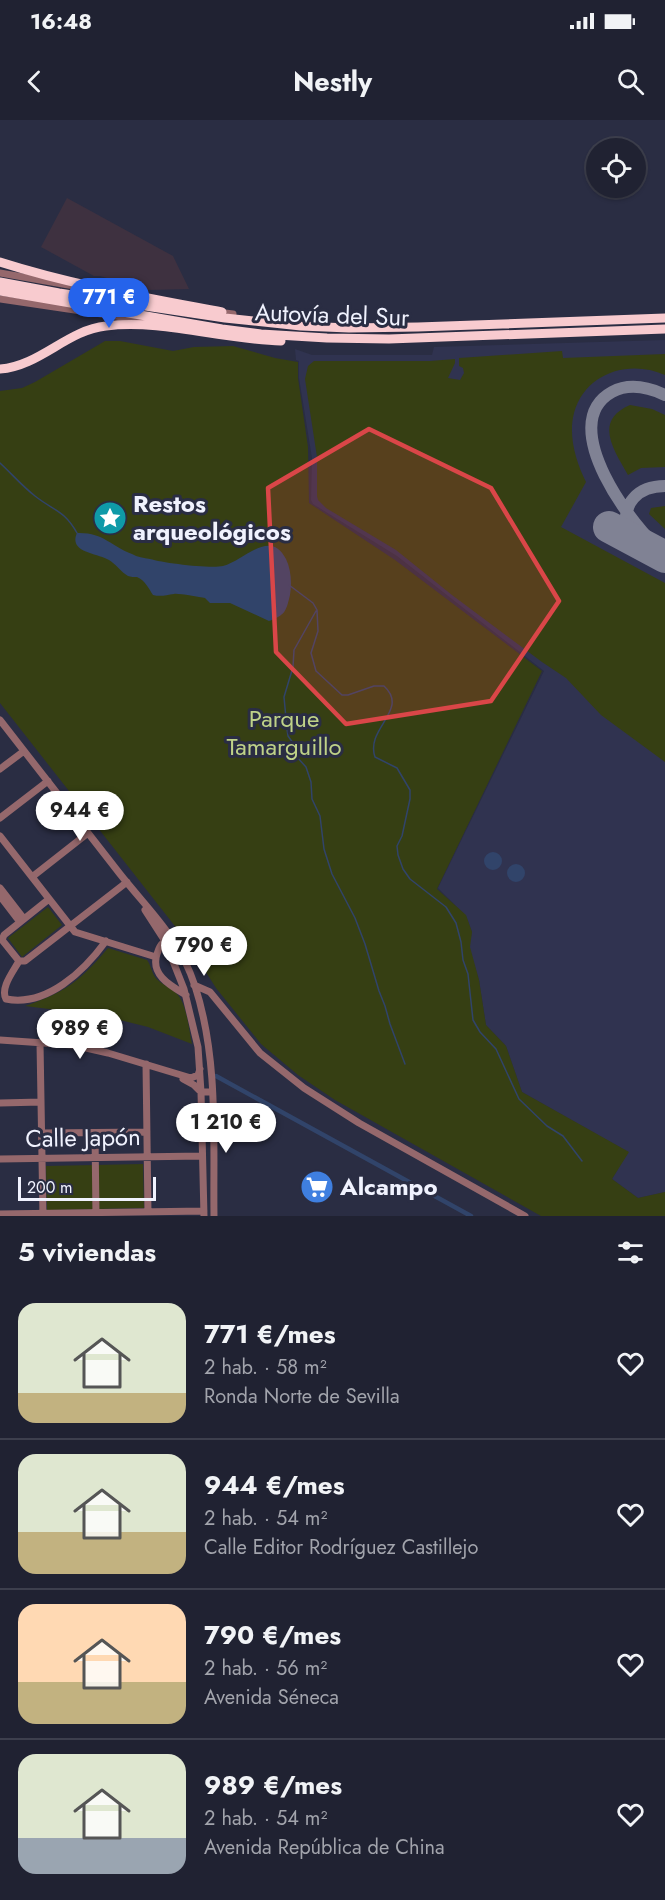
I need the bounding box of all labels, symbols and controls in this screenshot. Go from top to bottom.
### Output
text: 16:48 [30,5,92,37]
text: Nestly [293,62,372,101]
icon: back [18,65,51,98]
icon: search [614,65,647,98]
map controls [586,138,646,198]
button: locate [586,138,646,198]
pin: 771 € [67,278,151,329]
text: 771 € [82,283,136,312]
street label: Autovía del Sur [254,294,411,335]
place label: Restos arqueológicos [133,486,291,549]
place icon: Restos arqueológicos [92,500,128,536]
park label: Parque Tamarguillo [226,701,342,764]
pin: 944 € [38,791,122,842]
text: 944 € [50,796,110,825]
pin: 790 € [162,926,246,977]
text: 790 € [175,931,233,960]
pin: 989 € [38,1009,122,1060]
text: 989 € [51,1014,109,1043]
pin: 1 210 € [171,1103,281,1154]
text: 1 210 € [190,1108,262,1137]
street label: Calle Japón [25,1119,141,1156]
supermarket icon: Alcampo [299,1169,335,1205]
place label: Alcampo [339,1169,438,1204]
scale bar [18,1174,156,1202]
text: 200 m [27,1176,73,1199]
text: 5 viviendas [18,1233,156,1271]
icon: filters [614,1236,647,1269]
text: 771 €/mes [204,1315,335,1353]
icon: home [66,1327,138,1399]
icon: heart [614,1347,647,1380]
text: 2 hab. · 58 m² [204,1353,327,1382]
text: Ronda Norte de Sevilla [204,1382,400,1411]
text: 944 €/mes [204,1466,345,1504]
icon: home [66,1478,138,1550]
icon: heart [614,1498,647,1531]
text: 2 hab. · 54 m² [204,1504,327,1533]
text: Calle Editor Rodríguez Castillejo [204,1533,478,1562]
text: 790 €/mes [204,1616,341,1654]
icon: home [66,1628,138,1700]
icon: heart [614,1648,647,1681]
text: 2 hab. · 56 m² [204,1654,327,1683]
text: Avenida Séneca [204,1683,339,1712]
text: 989 €/mes [204,1766,342,1804]
icon: home [66,1778,138,1850]
icon: heart [614,1798,647,1831]
text: 2 hab. · 54 m² [204,1804,327,1833]
text: Avenida República de China [204,1833,445,1862]

